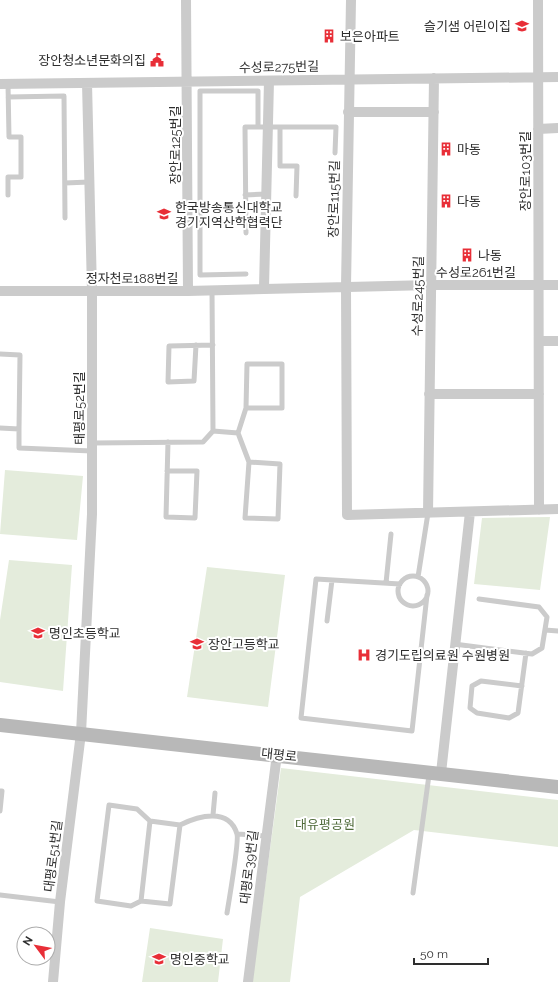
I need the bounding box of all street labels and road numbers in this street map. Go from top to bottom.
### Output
street label: 수성로275번길 [239,59,319,75]
street label: 장안로125번길 [168,105,183,185]
street label: 장안로103번길 [518,131,533,211]
street label: 장안로115번길 [326,160,342,238]
street label: 수성로245번길 [410,255,426,337]
street label: 수성로261번길 [436,265,516,280]
street label: 정자천로188번길 [86,271,178,286]
street label: 태평로52번길 [72,371,87,445]
street label: 대평로 [260,746,298,764]
street label: 대평로51번길 [41,819,65,893]
street label: 대평로39번길 [237,829,261,905]

